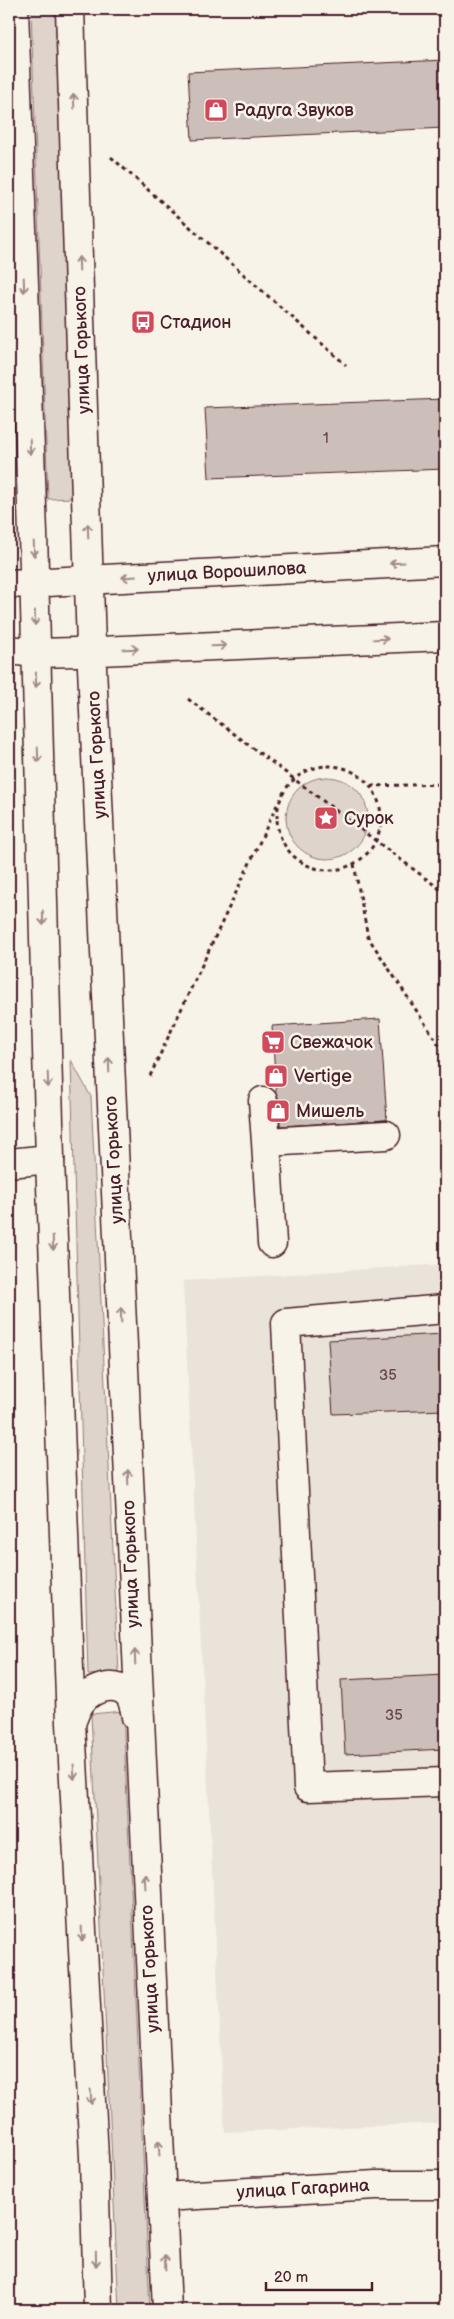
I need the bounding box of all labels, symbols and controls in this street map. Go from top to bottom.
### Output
one-way arrow [69,93,78,109]
shop icon: Радуга Звуков [203,97,229,123]
place label: Радуга Звуков [234,100,354,121]
one-way arrow [74,256,84,272]
one-way arrow [20,277,29,293]
street label: улица Горького [69,286,95,414]
bus stop icon: Стадион [130,309,156,335]
place label: Стадион [160,312,231,333]
house number: 1 [323,429,329,448]
one-way arrow [25,438,35,455]
one-way arrow [83,523,93,540]
one-way arrow [29,540,39,557]
street label: улица Ворошилова [147,557,307,587]
one-way arrow [389,559,405,568]
one-way arrow [122,573,138,582]
one-way arrow [30,609,40,625]
one-way arrow [373,634,389,643]
one-way arrow [211,641,227,650]
one-way arrow [122,644,139,654]
one-way arrow [31,672,41,688]
street label: улица Горького [83,691,111,819]
one-way arrow [33,747,43,763]
place icon: Сурок [313,805,339,831]
place label: Сурок [344,808,394,829]
one-way arrow [38,910,48,926]
supermarket icon: Свежачок [260,1029,286,1055]
place label: Свежачок [290,1032,373,1053]
one-way arrow [105,1058,114,1074]
shop icon: Vertige [263,1063,289,1089]
place label: Vertige [294,1066,352,1087]
one-way arrow [43,1072,52,1088]
street label: улица Горького [100,1096,128,1224]
shop icon: Мишель [265,1098,291,1124]
place label: Мишель [296,1101,364,1122]
one-way arrow [48,1234,58,1250]
one-way arrow [117,1307,126,1323]
house number: 35 [379,1366,397,1385]
one-way arrow [123,1470,132,1486]
street label: улица Горького [118,1500,144,1628]
one-way arrow [130,1650,139,1666]
house number: 35 [385,1706,403,1725]
one-way arrow [69,1764,78,1780]
one-way arrow [141,1873,150,1889]
street label: улица Горького [136,1905,164,2033]
one-way arrow [78,1926,87,1942]
one-way arrow [86,2088,95,2104]
one-way arrow [155,2140,164,2156]
street label: улица Гагарина [236,2175,371,2203]
one-way arrow [91,2250,101,2267]
one-way arrow [160,2254,169,2270]
scale bar [266,2259,373,2291]
text: 20 m [274,2268,308,2287]

